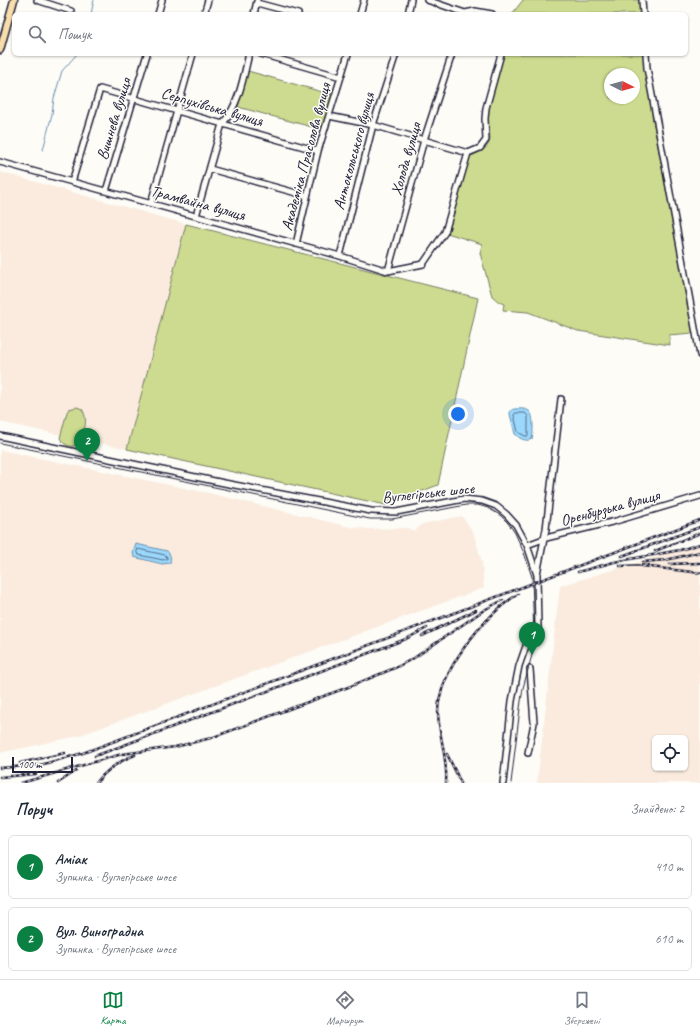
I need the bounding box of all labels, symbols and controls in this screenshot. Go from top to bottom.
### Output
search box [12,12,688,56]
icon: search [26,23,48,45]
text: Пошук [58,25,91,44]
north arrow [604,68,640,104]
street label: Вишнева вулиця [92,74,136,162]
street label: Академіка Прасолова вулиця [277,80,336,233]
street label: Серпухівська вулиця [159,83,266,131]
street label: Антокольського вулиця [329,89,380,212]
street label: Холода вулиця [386,119,426,198]
street label: Трамвайна вулиця [148,181,249,226]
your location [448,404,468,424]
pin: 2 [74,428,100,461]
street label: Вуглегірське шосе [381,478,477,508]
street label: Оренбурзька вулиця [558,485,663,531]
pin: 1 [519,622,545,655]
map controls [652,735,688,771]
button: locate [652,735,688,771]
scale bar [12,755,73,774]
text: 100 m [18,757,42,771]
text: Поруч [16,799,52,820]
text: Знайдено: 2 [630,801,684,817]
text: Аміак [55,850,86,869]
text: 1 [27,859,33,875]
text: 410 m [655,859,683,875]
text: Зупинка · Вуглегірське шосе [55,869,176,885]
text: Вул. Виноградна [55,922,143,941]
text: 2 [27,931,33,947]
text: 610 m [655,931,683,947]
text: Зупинка · Вуглегірське шосе [55,941,176,957]
tab: Карта [100,989,126,1027]
tab: Маршрут [326,989,363,1027]
tab: Збережені [564,989,600,1027]

